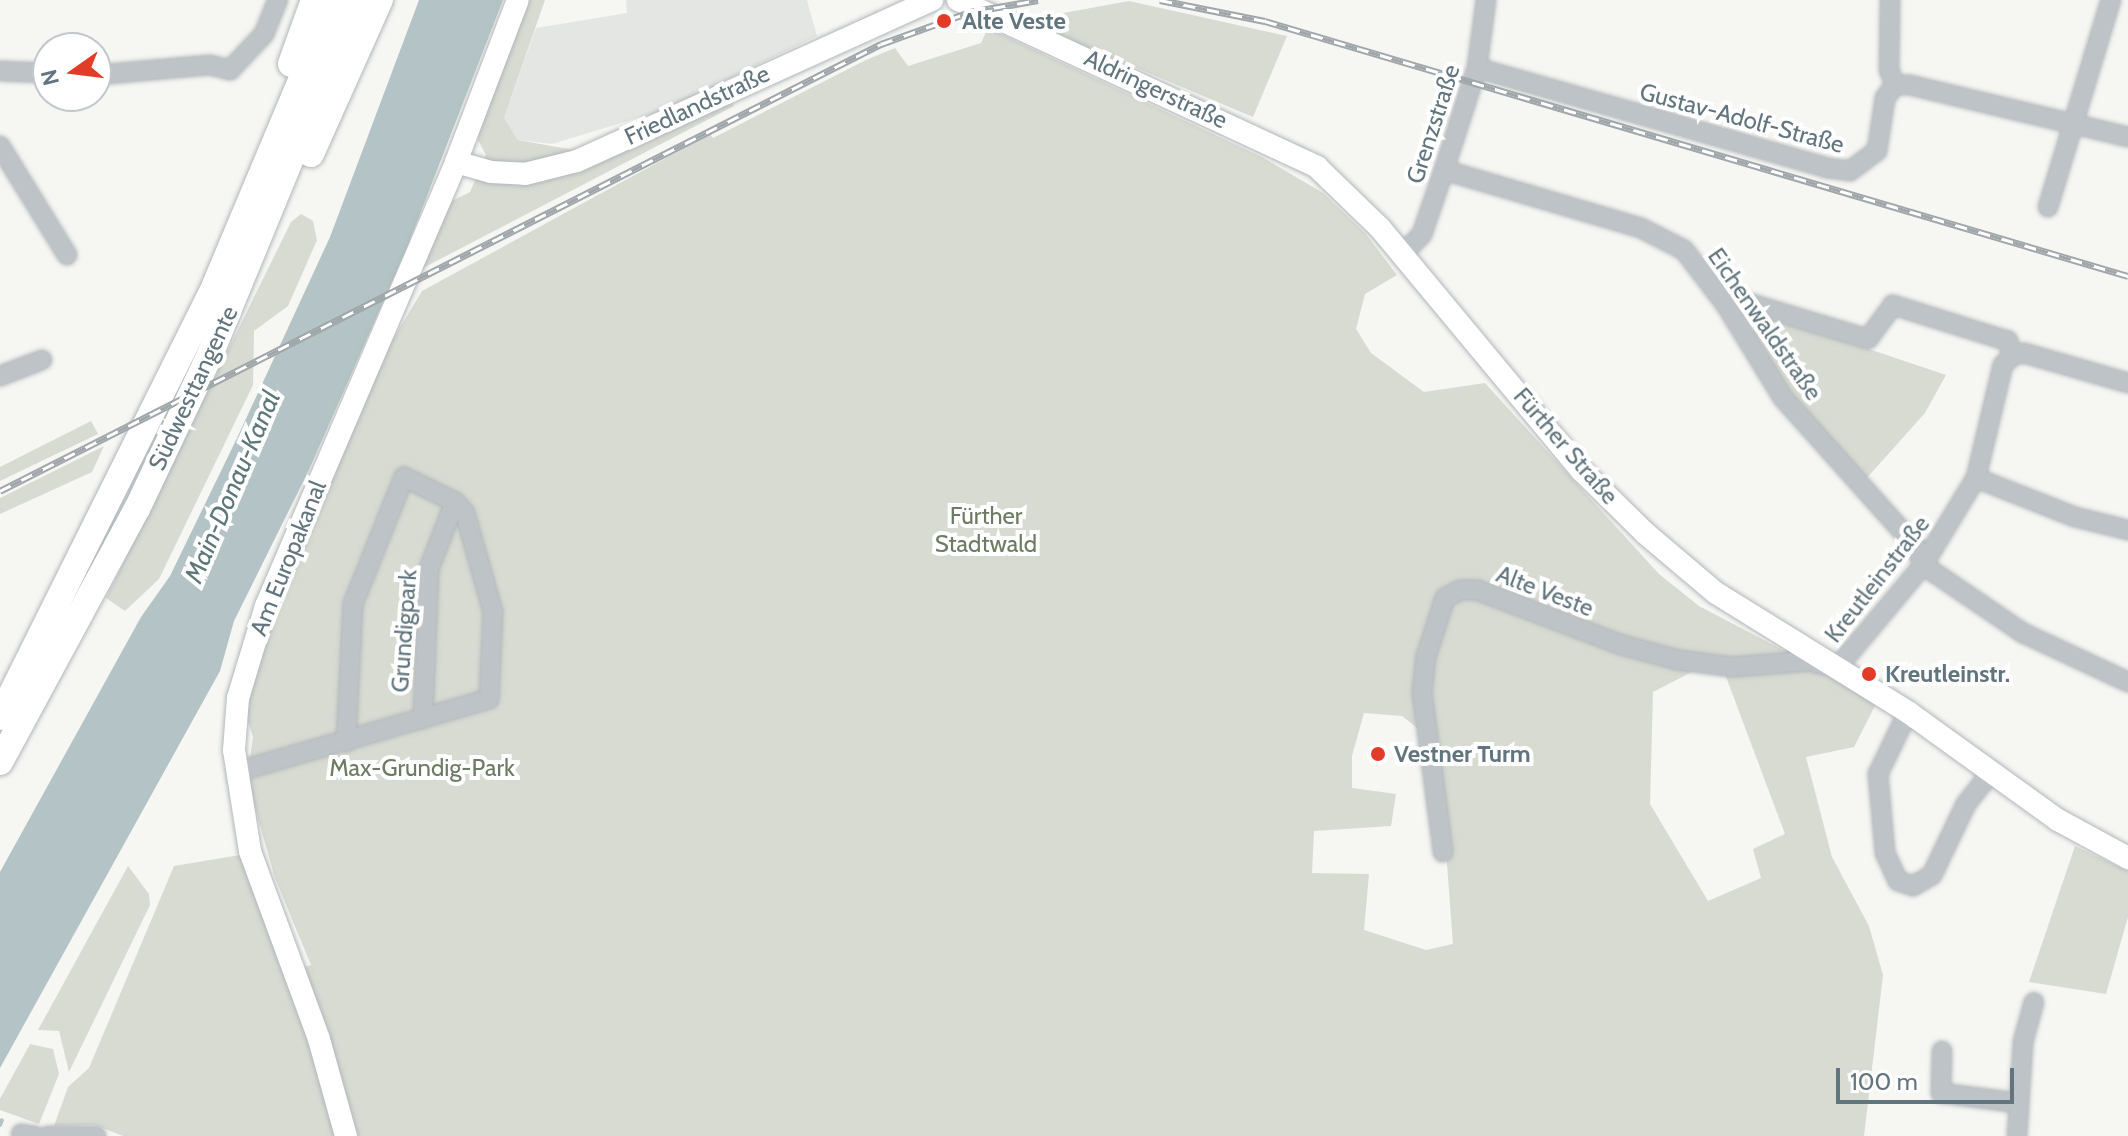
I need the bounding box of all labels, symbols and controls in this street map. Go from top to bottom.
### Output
place label: Alte Veste [962,7,1066,35]
marker: Alte Veste [933,10,955,32]
north arrow [32,32,112,112]
street label: Aldringerstraße [1080,43,1232,135]
street label: Friedlandstraße [620,59,774,151]
street label: Grenzstraße [1400,61,1466,187]
text: N [35,67,65,88]
street label: Gustav-Adolf-Straße [1637,77,1847,159]
street label: Eichenwaldstraße [1702,242,1828,406]
street label: Südwesttangente [142,301,244,475]
street label: Fürther Straße [1508,382,1624,510]
water label: Main-Donau-Kanal [179,386,287,588]
street label: Am Europakanal [244,476,332,640]
park label: Fürther Stadtwald [935,502,1037,558]
street label: Kreutleinstraße [1819,510,1935,648]
street label: Alte Veste [1492,559,1598,623]
street label: Grundigpark [385,569,423,693]
place label: Kreutleinstr. [1885,660,2010,688]
marker: Kreutleinstr. [1860,665,1878,683]
place label: Vestner Turm [1394,740,1531,768]
marker: Vestner Turm [1369,745,1387,763]
park label: Max-Grundig-Park [329,754,515,782]
scale bar [1840,1052,2018,1102]
text: 100 m [1850,1067,1918,1096]

